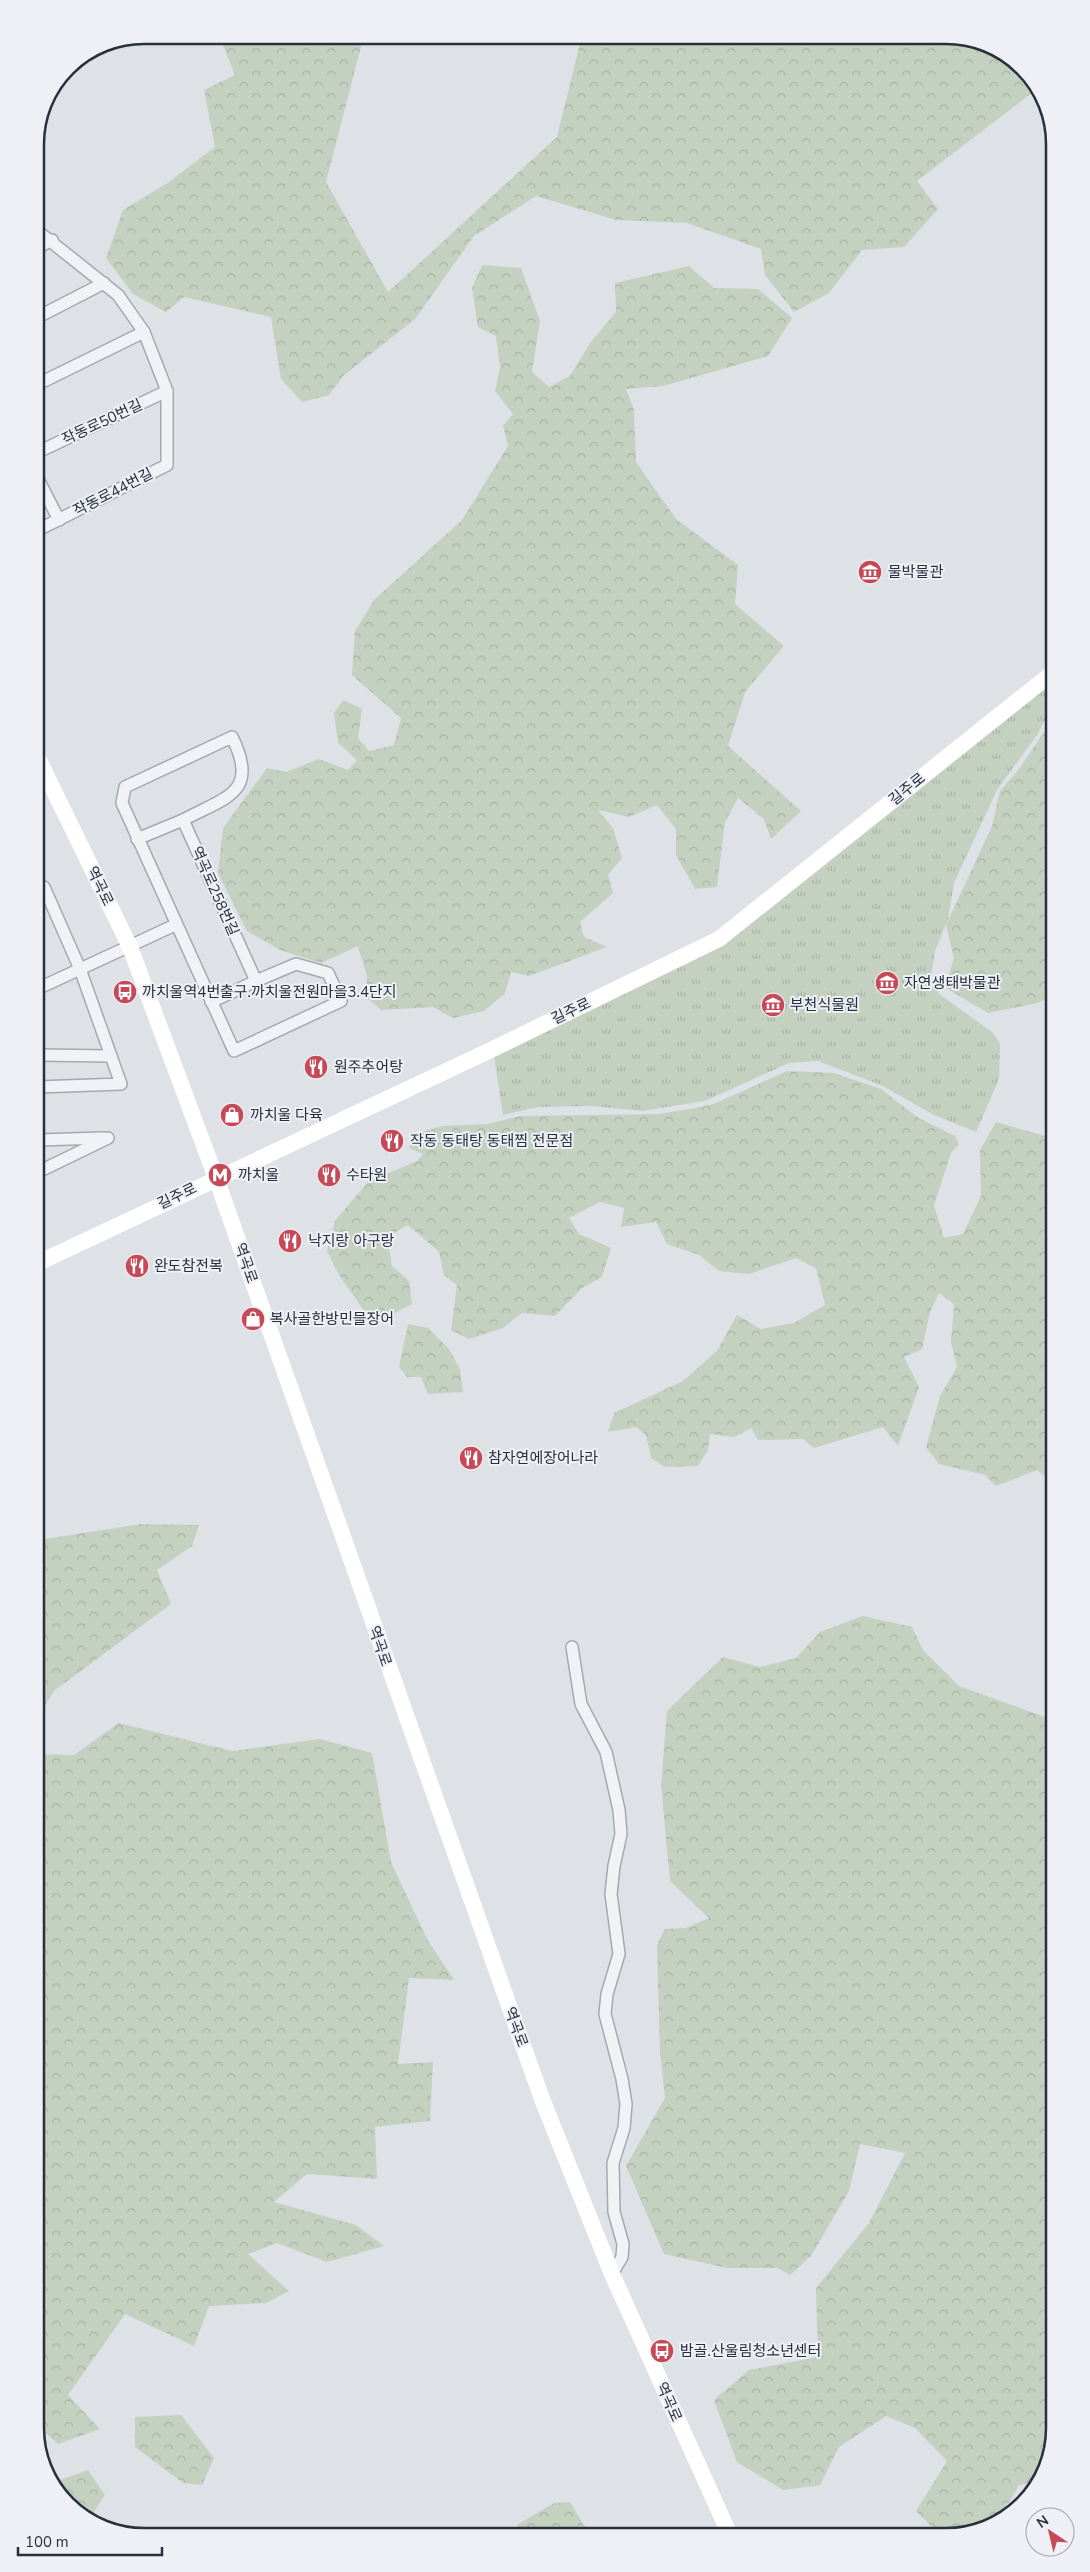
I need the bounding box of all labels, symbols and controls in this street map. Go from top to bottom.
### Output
street label: 작동로50번길 [58,395,146,449]
street label: 작동로44번길 [70,463,156,521]
museum icon: 물박물관 [857,559,883,585]
place label: 물박물관 [888,562,943,582]
street label: 길주로 [885,768,929,810]
street label: 역곡로258번길 [186,843,244,939]
street label: 역곡로 [82,863,118,909]
museum icon: 자연생태박물관 [874,970,900,996]
place label: 자연생태박물관 [904,973,1001,993]
bus stop icon: 까치울역4번출구.까치울전원마을3.4단지 [112,979,138,1005]
place label: 까치울역4번출구.까치울전원마을3.4단지 [142,982,397,1002]
museum icon: 부천식물원 [760,992,786,1018]
street label: 길주로 [548,993,594,1029]
place label: 부천식물원 [790,995,859,1015]
restaurant icon: 원주추어탕 [303,1054,329,1080]
place label: 원주추어탕 [334,1057,403,1077]
shop icon: 까치울 다육 [219,1102,245,1128]
place label: 까치울 다육 [250,1105,323,1125]
restaurant icon: 작동 동태탕 동태찜 전문점 [379,1128,405,1154]
place label: 작동 동태탕 동태찜 전문점 [410,1131,573,1151]
metro station icon: 까치울 [207,1162,233,1188]
restaurant icon: 수타원 [316,1162,342,1188]
place label: 까치울 [238,1165,279,1185]
place label: 수타원 [346,1165,387,1185]
street label: 길주로 [154,1178,200,1214]
restaurant icon: 낙지랑 아구랑 [277,1228,303,1254]
place label: 낙지랑 아구랑 [308,1231,395,1251]
street label: 역곡로 [230,1240,262,1286]
restaurant icon: 완도참전복 [124,1253,150,1279]
place label: 완도참전복 [154,1256,223,1276]
shop icon: 복사골한방민믈장어 [240,1306,266,1332]
place label: 복사골한방민믈장어 [270,1309,394,1329]
restaurant icon: 참자연에장어나라 [458,1445,484,1471]
place label: 참자연에장어나라 [488,1448,599,1468]
street label: 역곡로 [364,1623,396,1669]
street label: 역곡로 [500,2004,532,2050]
bus stop icon: 밤골.산울림청소년센터 [649,2338,675,2364]
place label: 밤골.산울림청소년센터 [680,2341,821,2361]
street label: 역곡로 [651,2379,687,2425]
north arrow [1025,2507,1075,2557]
text: N [1033,2511,1053,2533]
scale bar [18,2524,161,2556]
text: 100 m [25,2532,69,2552]

